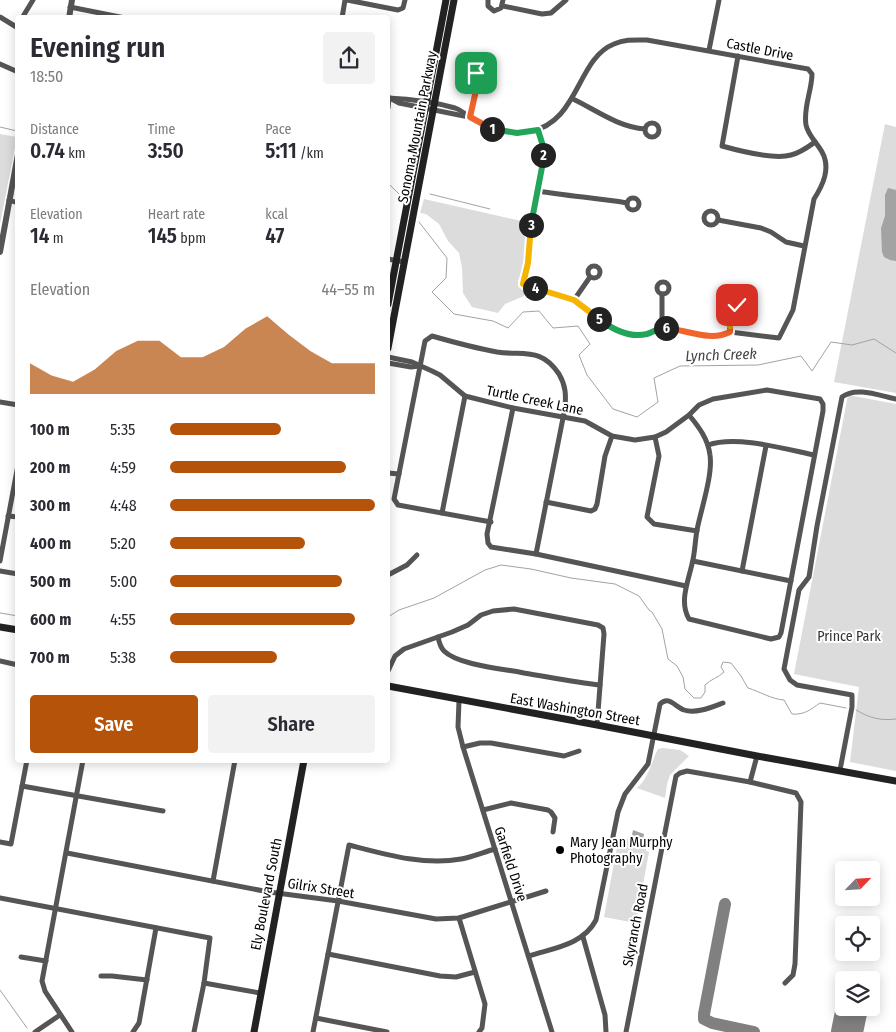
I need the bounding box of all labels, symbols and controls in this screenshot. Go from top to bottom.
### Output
text: Evening run [30,31,165,64]
button: share [323,32,375,84]
street label: Castle Drive [725,35,795,64]
street label: Sonoma Mountain Parkway [394,49,441,204]
pin [455,52,497,94]
icon: arrive [462,59,490,87]
text: 18:50 [30,67,63,86]
pin: 1 [480,116,504,142]
text: Distance [30,121,79,138]
text: Time [148,121,175,138]
text: Pace [265,121,291,138]
text: 1 [490,121,495,138]
text: 0.74 [30,138,65,164]
text: 3:50 [148,138,184,164]
text: 5:11 [265,138,297,164]
pin: 2 [530,142,556,168]
text: km [65,145,85,162]
text: /km [297,145,324,162]
text: 2 [540,147,547,164]
text: Elevation [30,206,83,223]
text: Heart rate [148,206,205,223]
text: kcal [265,206,288,223]
pin: 3 [518,212,544,238]
text: 3 [528,217,535,234]
text: 14 [30,223,49,249]
text: 145 [148,223,177,249]
text: 47 [265,223,284,249]
text: m [49,230,63,247]
text: bpm [177,230,206,247]
pin: 4 [522,276,548,300]
text: Elevation [30,280,90,299]
text: 44–55 m [321,280,375,299]
text: 4 [532,280,539,297]
pin [716,284,758,326]
icon: check [723,291,751,319]
pin: 5 [586,306,612,332]
text: 5 [596,311,603,328]
pin: 6 [654,316,678,340]
text: 6 [663,320,670,337]
water label: Lynch Creek [685,345,758,365]
street label: Turtle Creek Lane [485,382,585,419]
text: 100 m [30,420,70,439]
text: 5:35 [110,420,135,439]
text: 200 m [30,458,70,477]
text: 4:59 [110,458,136,477]
text: 300 m [30,496,71,515]
text: 4:48 [110,496,137,515]
text: 400 m [30,534,71,553]
text: 5:20 [110,534,136,553]
text: 500 m [30,572,71,591]
text: 5:00 [110,572,137,591]
text: 600 m [30,610,71,629]
text: 4:55 [110,610,136,629]
park label: Prince Park [817,628,881,645]
text: 700 m [30,648,70,667]
text: 5:38 [110,648,136,667]
street label: East Washington Street [509,690,642,729]
button: Save [30,695,198,753]
button: Share [208,695,375,753]
street label: Garfield Drive [490,824,531,904]
place label: Mary Jean Murphy Photography [570,834,673,867]
street label: Ely Boulevard South [247,836,286,952]
marker: Mary Jean Murphy Photography [554,844,566,856]
north arrow [835,861,880,906]
map controls [835,861,880,1016]
street label: Gilrix Street [286,875,356,902]
street label: Skyranch Road [619,882,652,968]
button: locate [835,916,880,961]
button: layers [835,971,880,1016]

